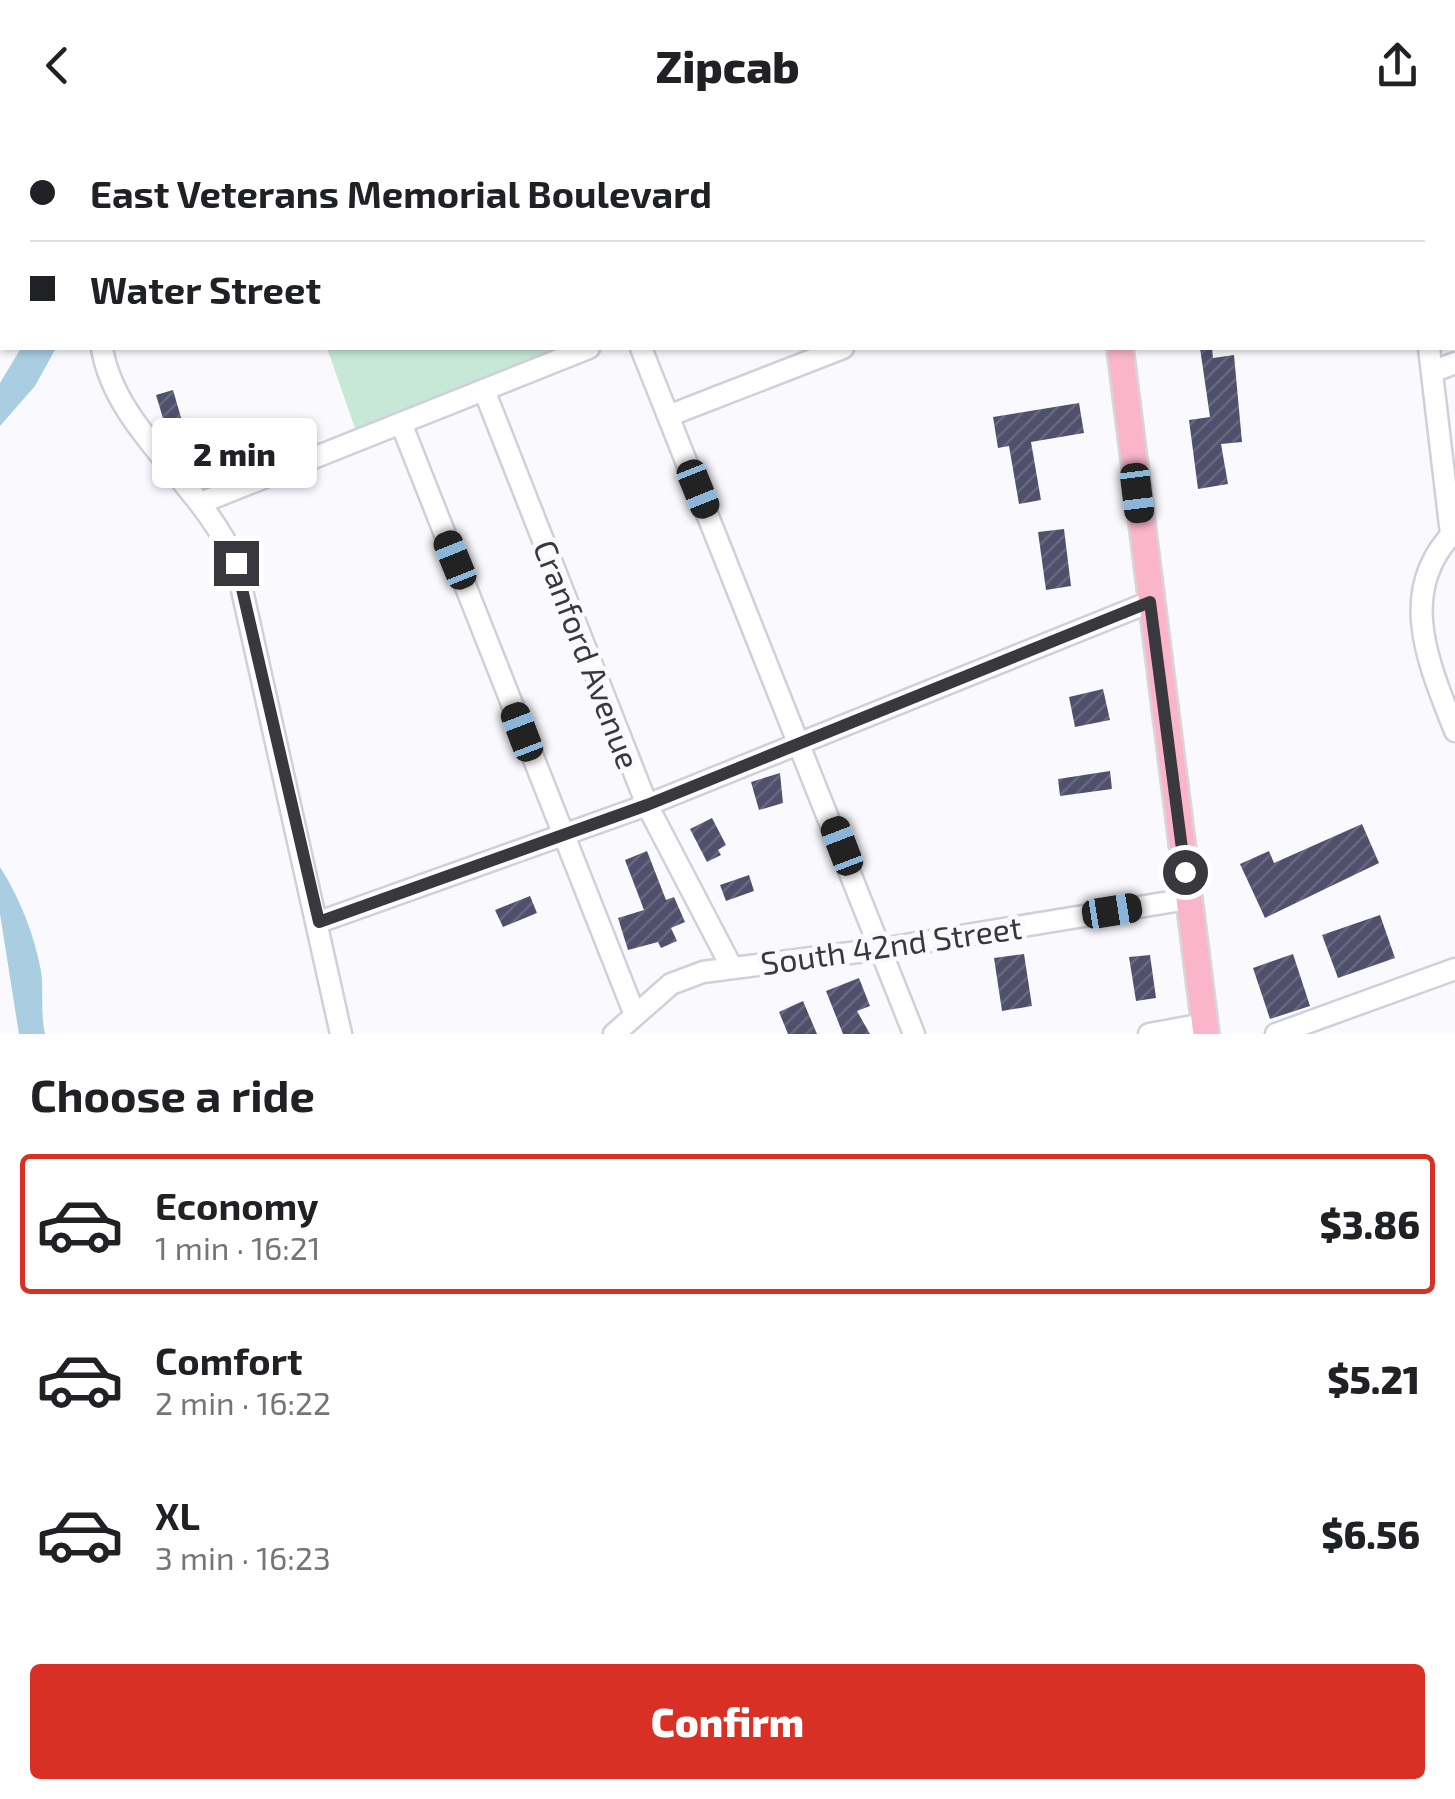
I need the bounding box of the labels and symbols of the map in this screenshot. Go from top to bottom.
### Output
callout: 2 min [154,418,318,488]
car [673,456,723,522]
car [1118,461,1156,525]
car [430,527,480,593]
street label: Cranford Avenue [527,534,649,774]
route end [214,541,259,586]
car [497,699,547,765]
car [817,813,867,879]
route start [1163,850,1208,895]
car [1080,891,1144,931]
street label: South 42nd Street [758,907,1024,981]

